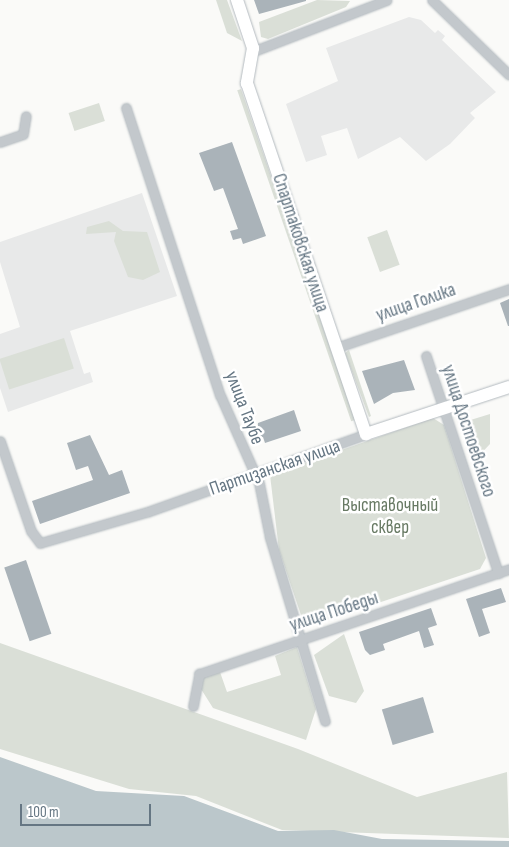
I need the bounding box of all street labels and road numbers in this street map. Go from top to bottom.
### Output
street label: Спартаковская улица [267,171,333,315]
street label: улица Голика [373,279,459,327]
street label: улица Достоевского [436,362,500,500]
street label: улица Таубе [220,368,268,448]
street label: Партизанская улица [207,435,343,501]
street label: улица Победы [287,587,381,637]

